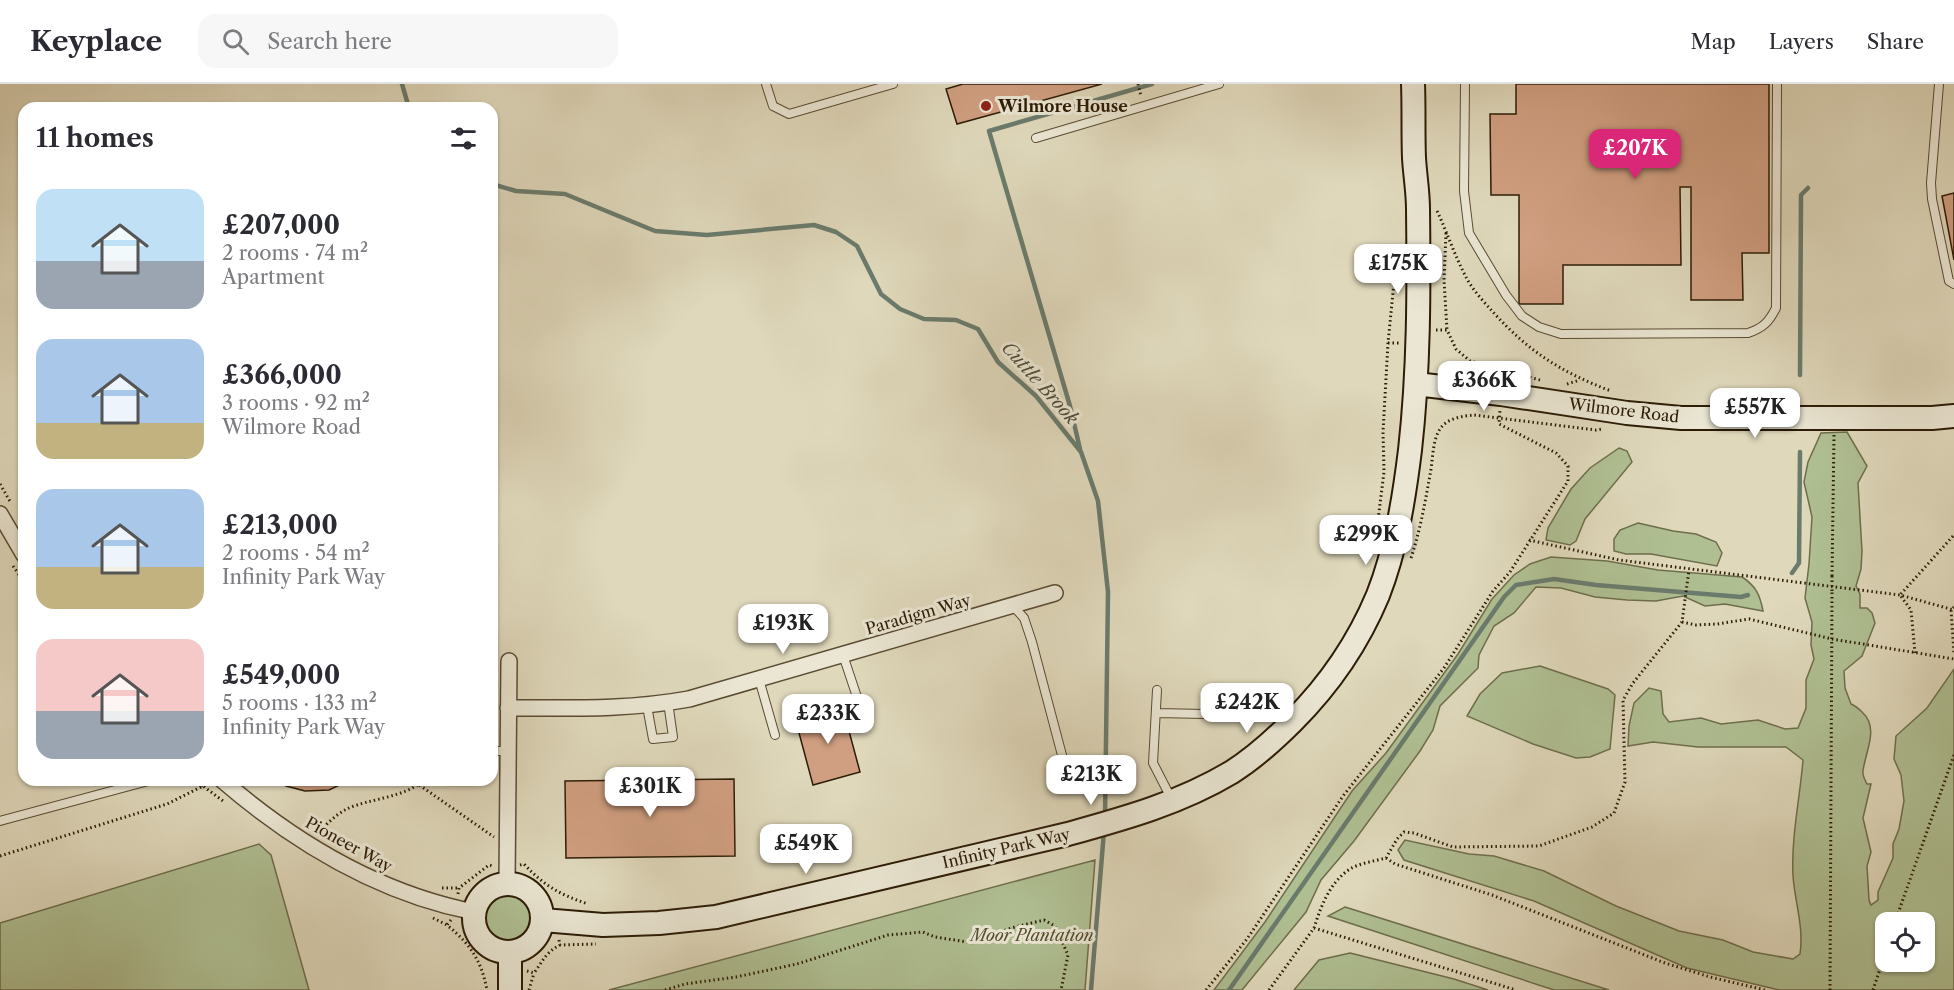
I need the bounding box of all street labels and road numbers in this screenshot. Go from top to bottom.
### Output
street label: Wilmore Road [1567,393,1681,427]
street label: Paradigm Way [863,589,974,639]
street label: Pioneer Way [302,812,397,877]
street label: Infinity Park Way [940,823,1073,872]

